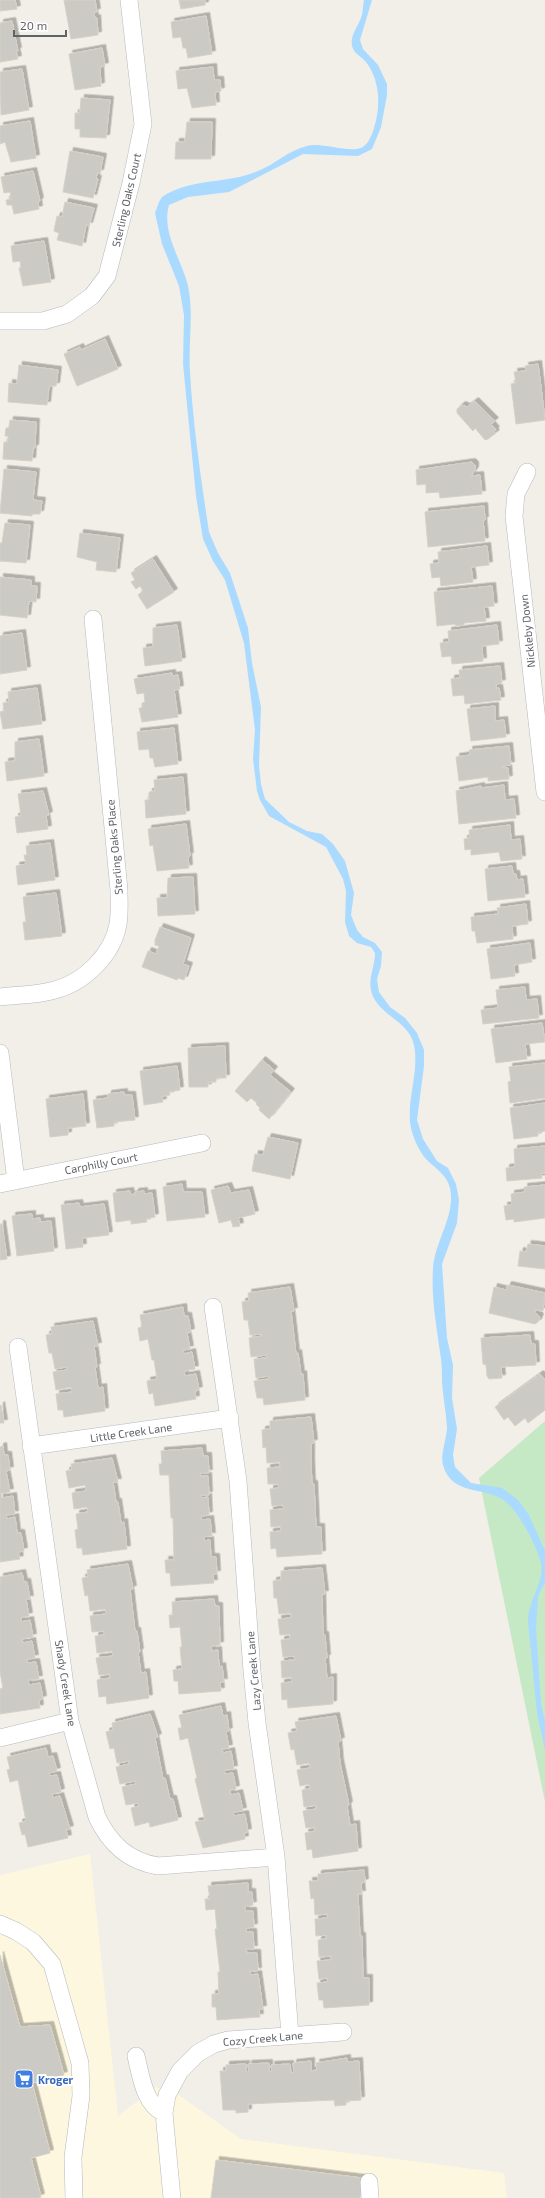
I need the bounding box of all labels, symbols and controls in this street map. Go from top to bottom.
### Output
scale bar [14,12,66,38]
text: 20 m [20,18,47,32]
street label: Sterling Oaks Court [109,152,143,248]
street label: Nickleby Down [517,594,537,668]
street label: Sterling Oaks Place [103,799,125,895]
street label: Carphilly Court [63,1150,139,1176]
street label: Little Creek Lane [89,1420,173,1444]
street label: Lazy Creek Lane [243,1631,263,1711]
street label: Shady Creek Lane [53,1639,79,1727]
street label: Cozy Creek Lane [222,2028,304,2048]
supermarket icon: Kroger [13,2068,35,2090]
place label: Kroger [38,2073,74,2086]

